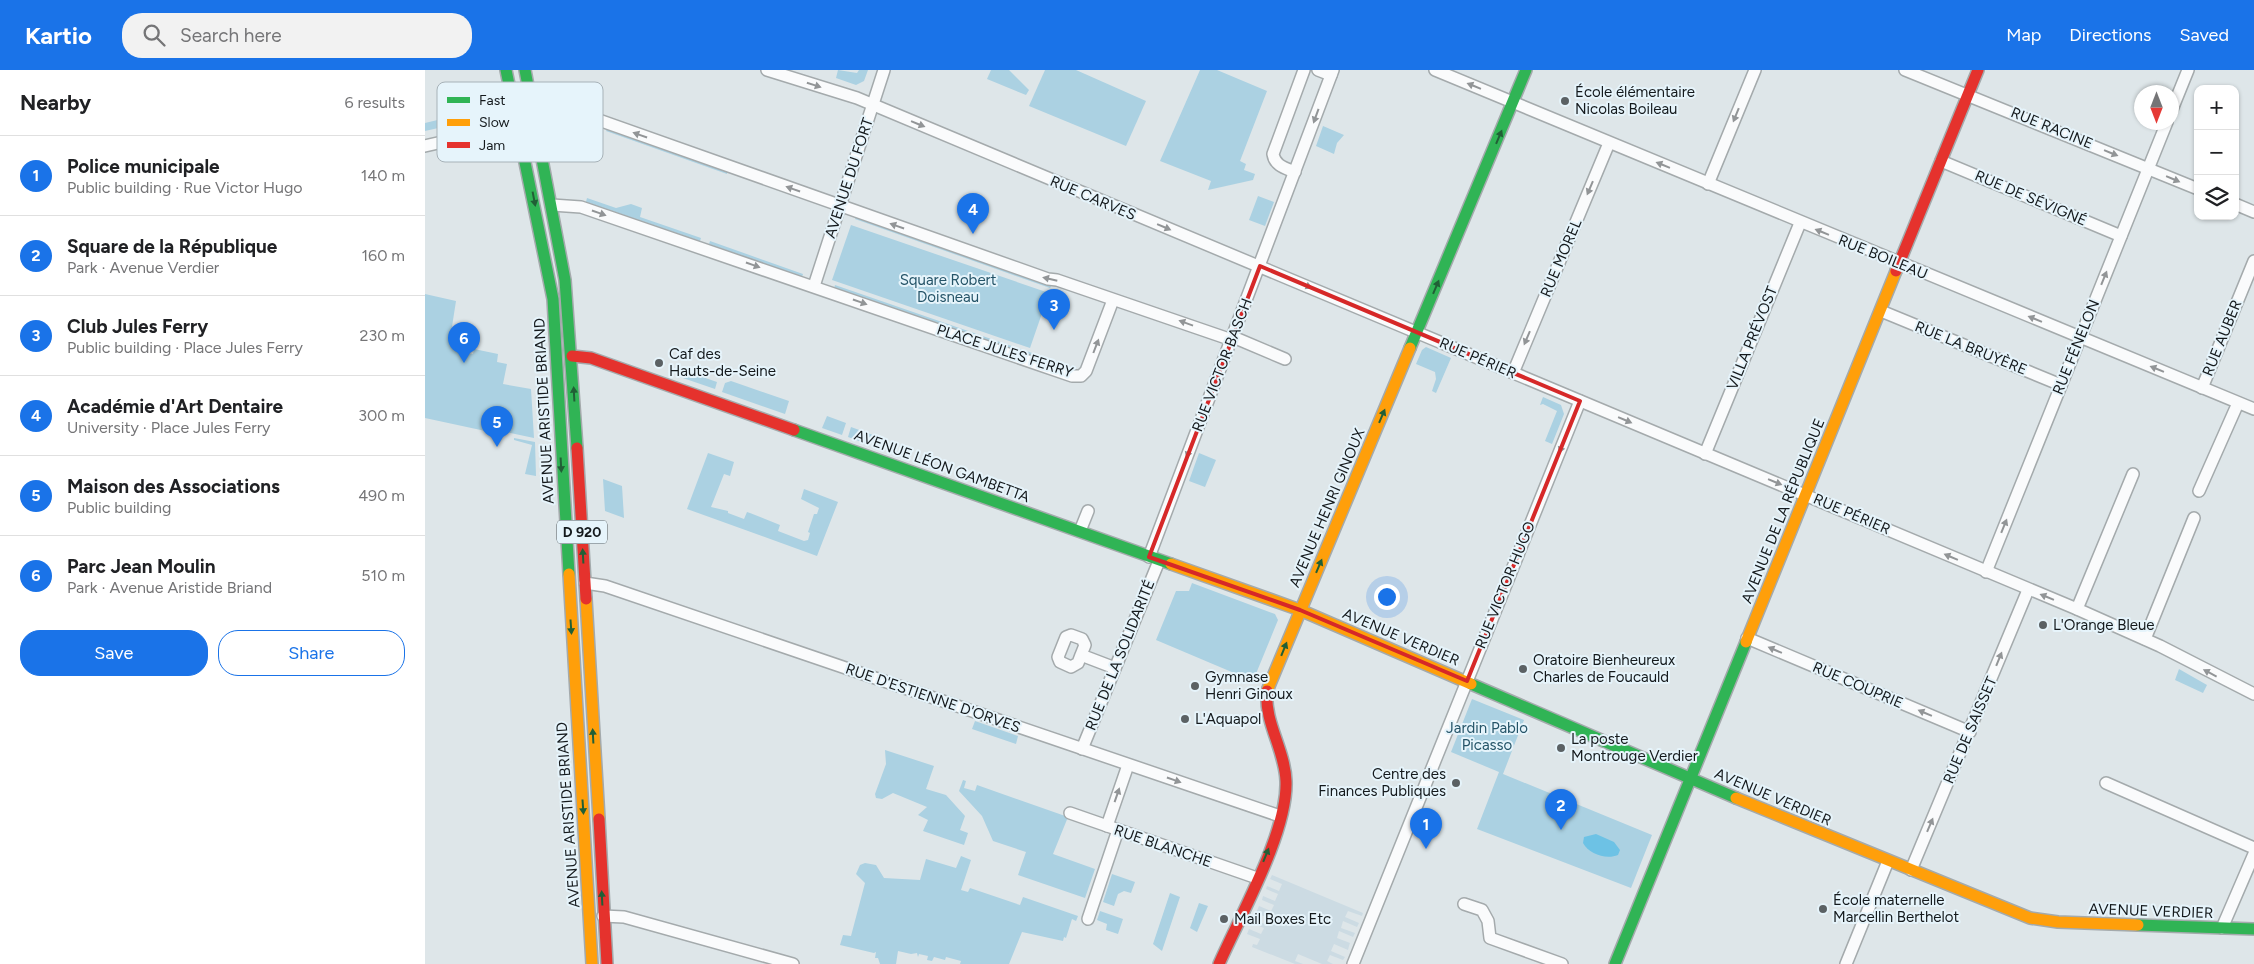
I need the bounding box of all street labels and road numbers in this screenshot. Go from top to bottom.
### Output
street label: RUE RACINE [2008,103,2096,153]
street label: AVENUE DU FORT [821,115,877,241]
street label: RUE DE SÉVIGNÉ [1972,166,2090,230]
street label: RUE CARVES [1047,172,1139,224]
street label: RUE MOREL [1537,216,1586,300]
street label: RUE BOILEAU [1836,231,1930,283]
street label: VILLA PRÉVOST [1723,283,1781,393]
street label: RUE VICTOR BASCH [1188,296,1256,434]
street label: RUE FÉNELON [2049,297,2103,397]
street label: RUE AUBER [2199,297,2245,379]
street label: AVENUE ARISTIDE BRIAND [530,317,558,505]
street label: RUE LA BRUYÈRE [1912,317,2030,379]
street label: PLACE JULES FERRY [934,320,1076,382]
street label: RUE PÉRIER [1437,334,1519,382]
street label: AVENUE DE LA RÉPUBLIQUE [1738,416,1828,606]
street label: AVENUE HENRI GINOUX [1285,425,1369,590]
street label: AVENUE LÉON GAMBETTA [852,426,1032,506]
street label: RUE PÉRIER [1811,490,1893,538]
street label: RUE VICTOR HUGO [1471,519,1539,651]
road number: D 920 [557,521,607,544]
street label: RUE DE LA SOLIDARITÉ [1082,577,1158,733]
street label: AVENUE VERDIER [1340,604,1462,670]
street label: RUE COUPRIE [1810,658,1906,712]
street label: RUE D'ESTIENNE D'ORVES [843,660,1023,736]
street label: RUE DE SAISSET [1939,673,2001,786]
street label: AVENUE ARISTIDE BRIAND [553,721,583,909]
street label: AVENUE VERDIER [1712,764,1834,830]
street label: RUE BLANCHE [1112,821,1214,871]
street label: AVENUE VERDIER [2088,900,2214,922]

